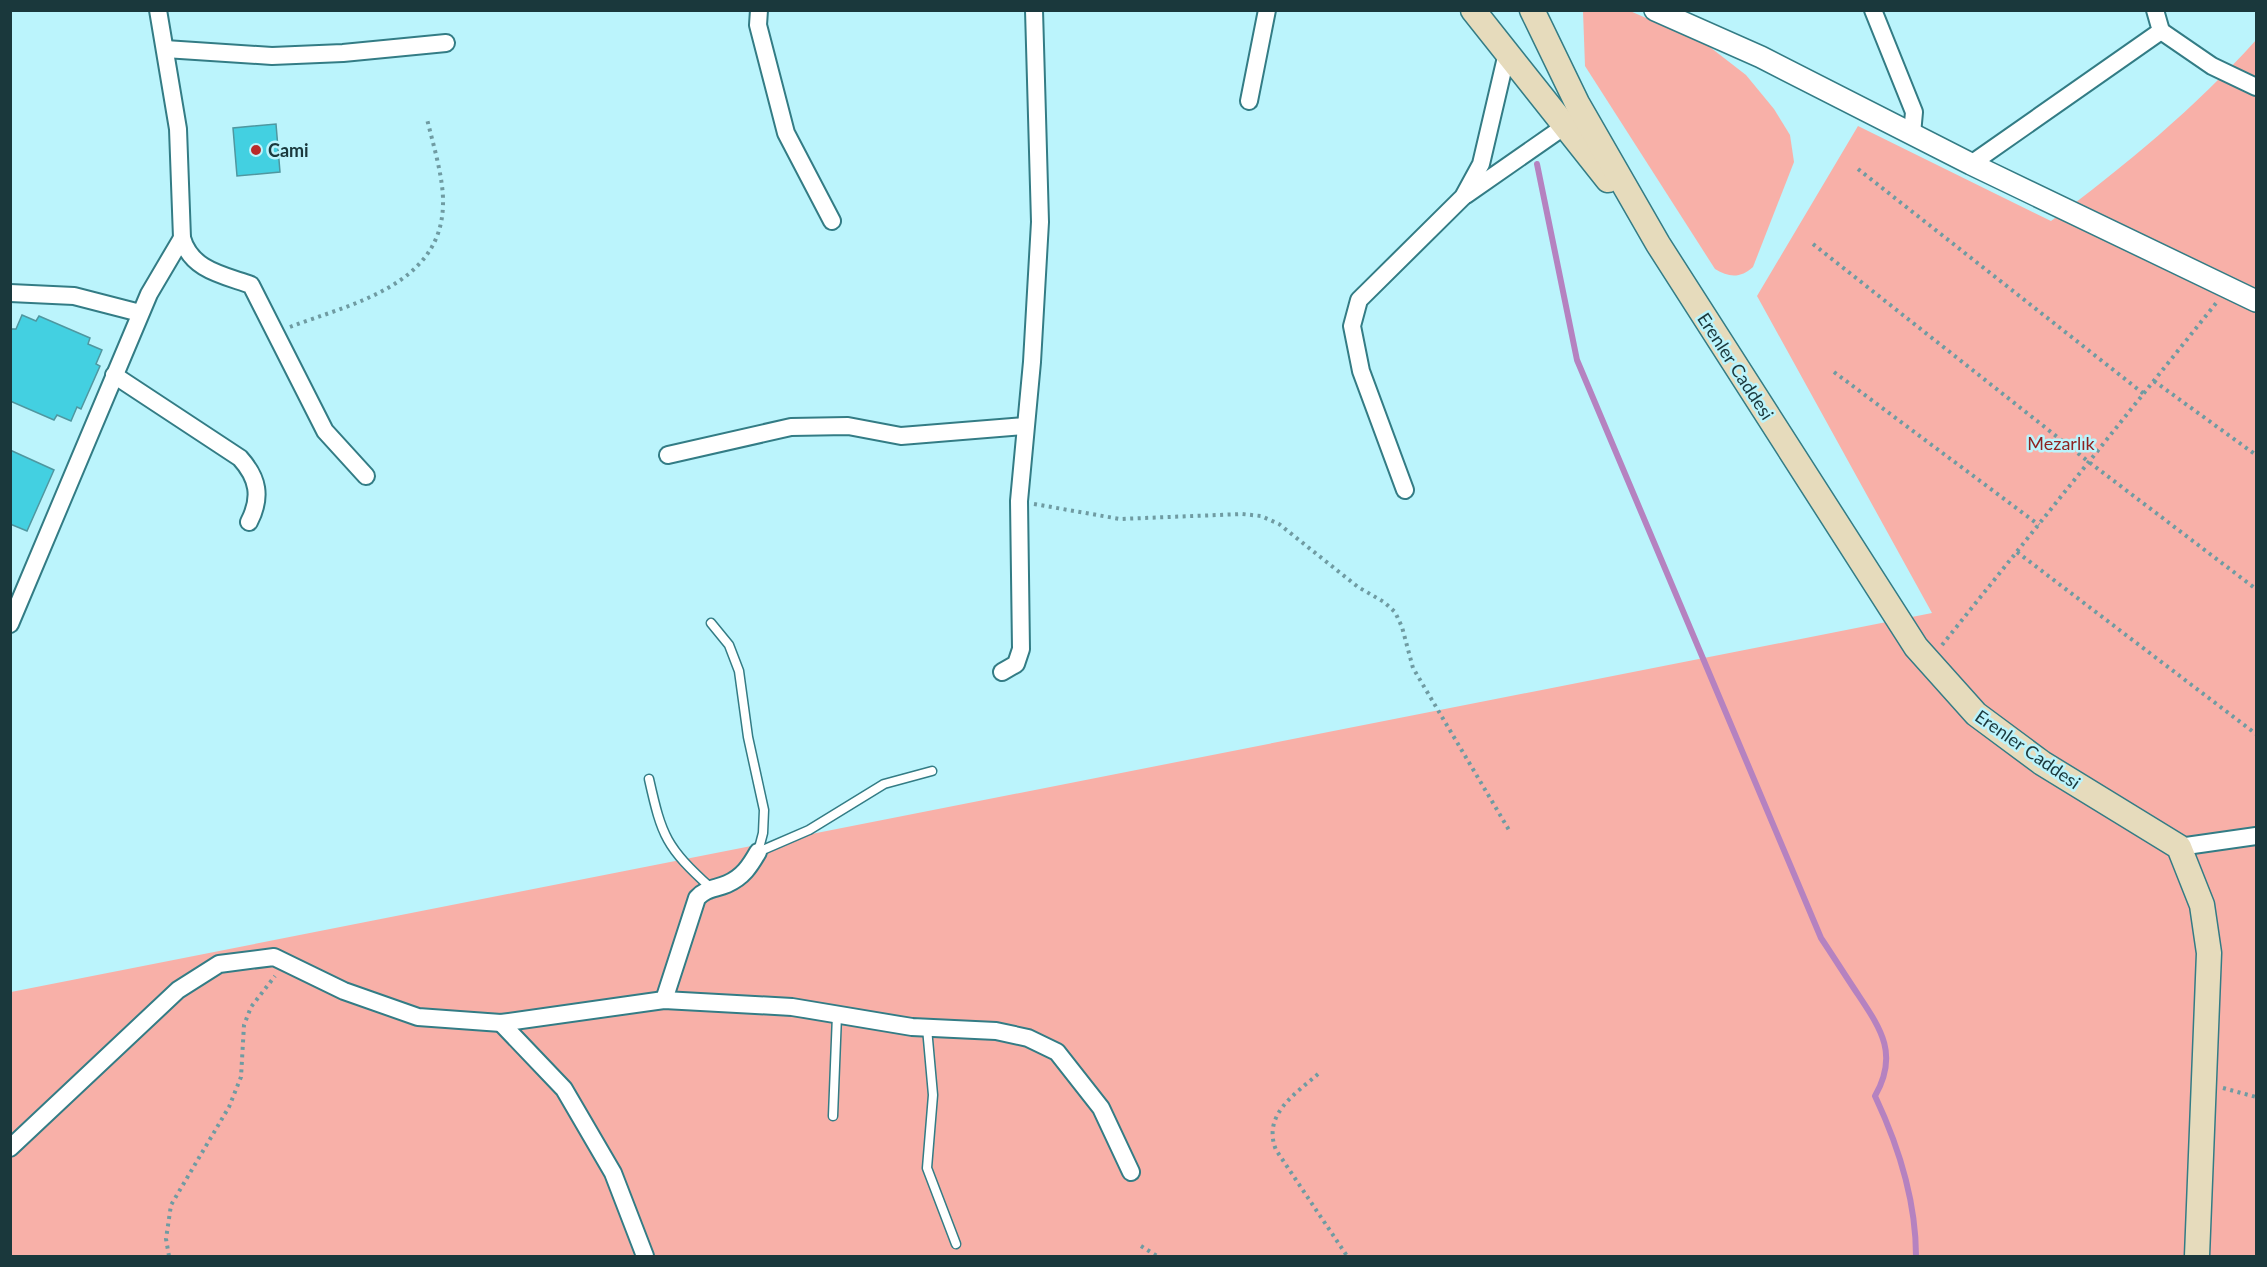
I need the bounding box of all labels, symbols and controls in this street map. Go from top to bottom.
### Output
place label: Cami [268,139,309,161]
marker: Cami [249,143,263,157]
street label: Erenler Caddesi [1693,308,1779,424]
park label: Mezarlık [2027,432,2096,454]
street label: Erenler Caddesi [1971,705,2085,793]

